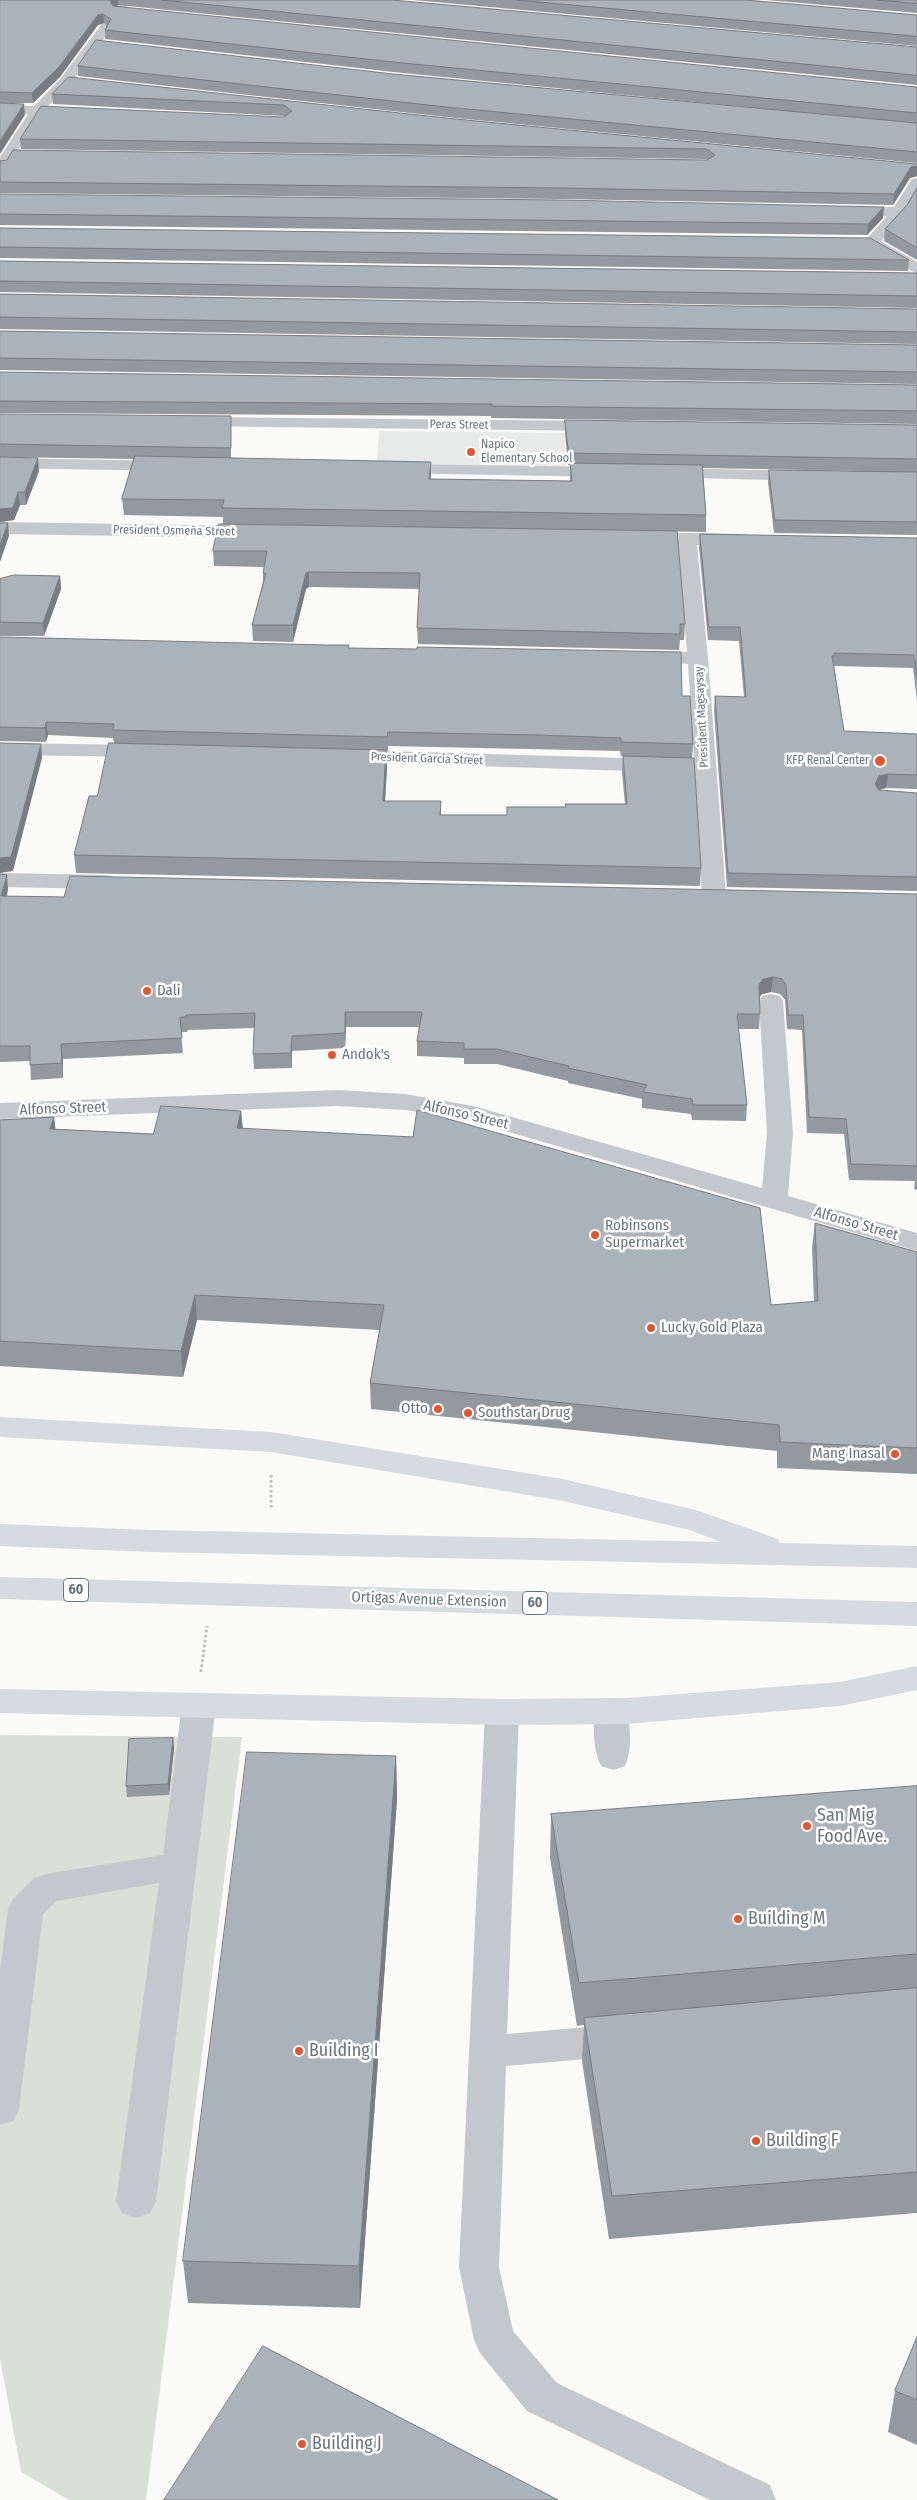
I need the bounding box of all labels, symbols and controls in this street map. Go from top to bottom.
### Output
street label: Peras Street [429,417,489,433]
place label: Napico Elementary School [481,438,572,466]
marker: Napico Elementary School [465,446,477,458]
street label: President Osmeña Street [113,523,235,539]
street label: President Magsaysay [692,666,712,768]
street label: President Garcia Street [371,750,483,768]
place label: KFP Renal Center [786,754,869,768]
marker: KFP Renal Center [873,754,887,768]
place label: Dali [157,982,181,1000]
marker: Dali [141,985,153,997]
place label: Andok's [342,1046,390,1064]
marker: Andok's [326,1049,338,1061]
street label: Alfonso Street [422,1096,510,1134]
street label: Alfonso Street [19,1098,107,1120]
street label: Alfonso Street [812,1203,900,1245]
place label: Robinsons Supermarket [605,1217,684,1252]
marker: Robinsons Supermarket [589,1229,601,1241]
place label: Lucky Gold Plaza [661,1319,763,1337]
marker: Lucky Gold Plaza [645,1322,657,1334]
place label: Otto [401,1400,428,1418]
marker: Otto [432,1403,444,1415]
place label: Southstar Drug [478,1404,570,1422]
marker: Southstar Drug [462,1407,474,1419]
place label: Mang Inasal [812,1445,885,1463]
marker: Mang Inasal [889,1448,901,1460]
road number: 60 [64,1578,88,1602]
street label: Ortigas Avenue Extension [351,1588,507,1612]
road number: 60 [522,1592,548,1615]
place label: San Mig Food Ave. [817,1805,887,1848]
marker: San Mig Food Ave. [801,1820,813,1832]
place label: Building M [748,1908,826,1930]
marker: Building M [732,1913,744,1925]
place label: Building I [309,2040,379,2062]
marker: Building I [293,2045,305,2057]
place label: Building F [766,2130,839,2152]
marker: Building F [750,2135,762,2147]
place label: Building J [312,2433,382,2455]
marker: Building J [296,2438,308,2450]

